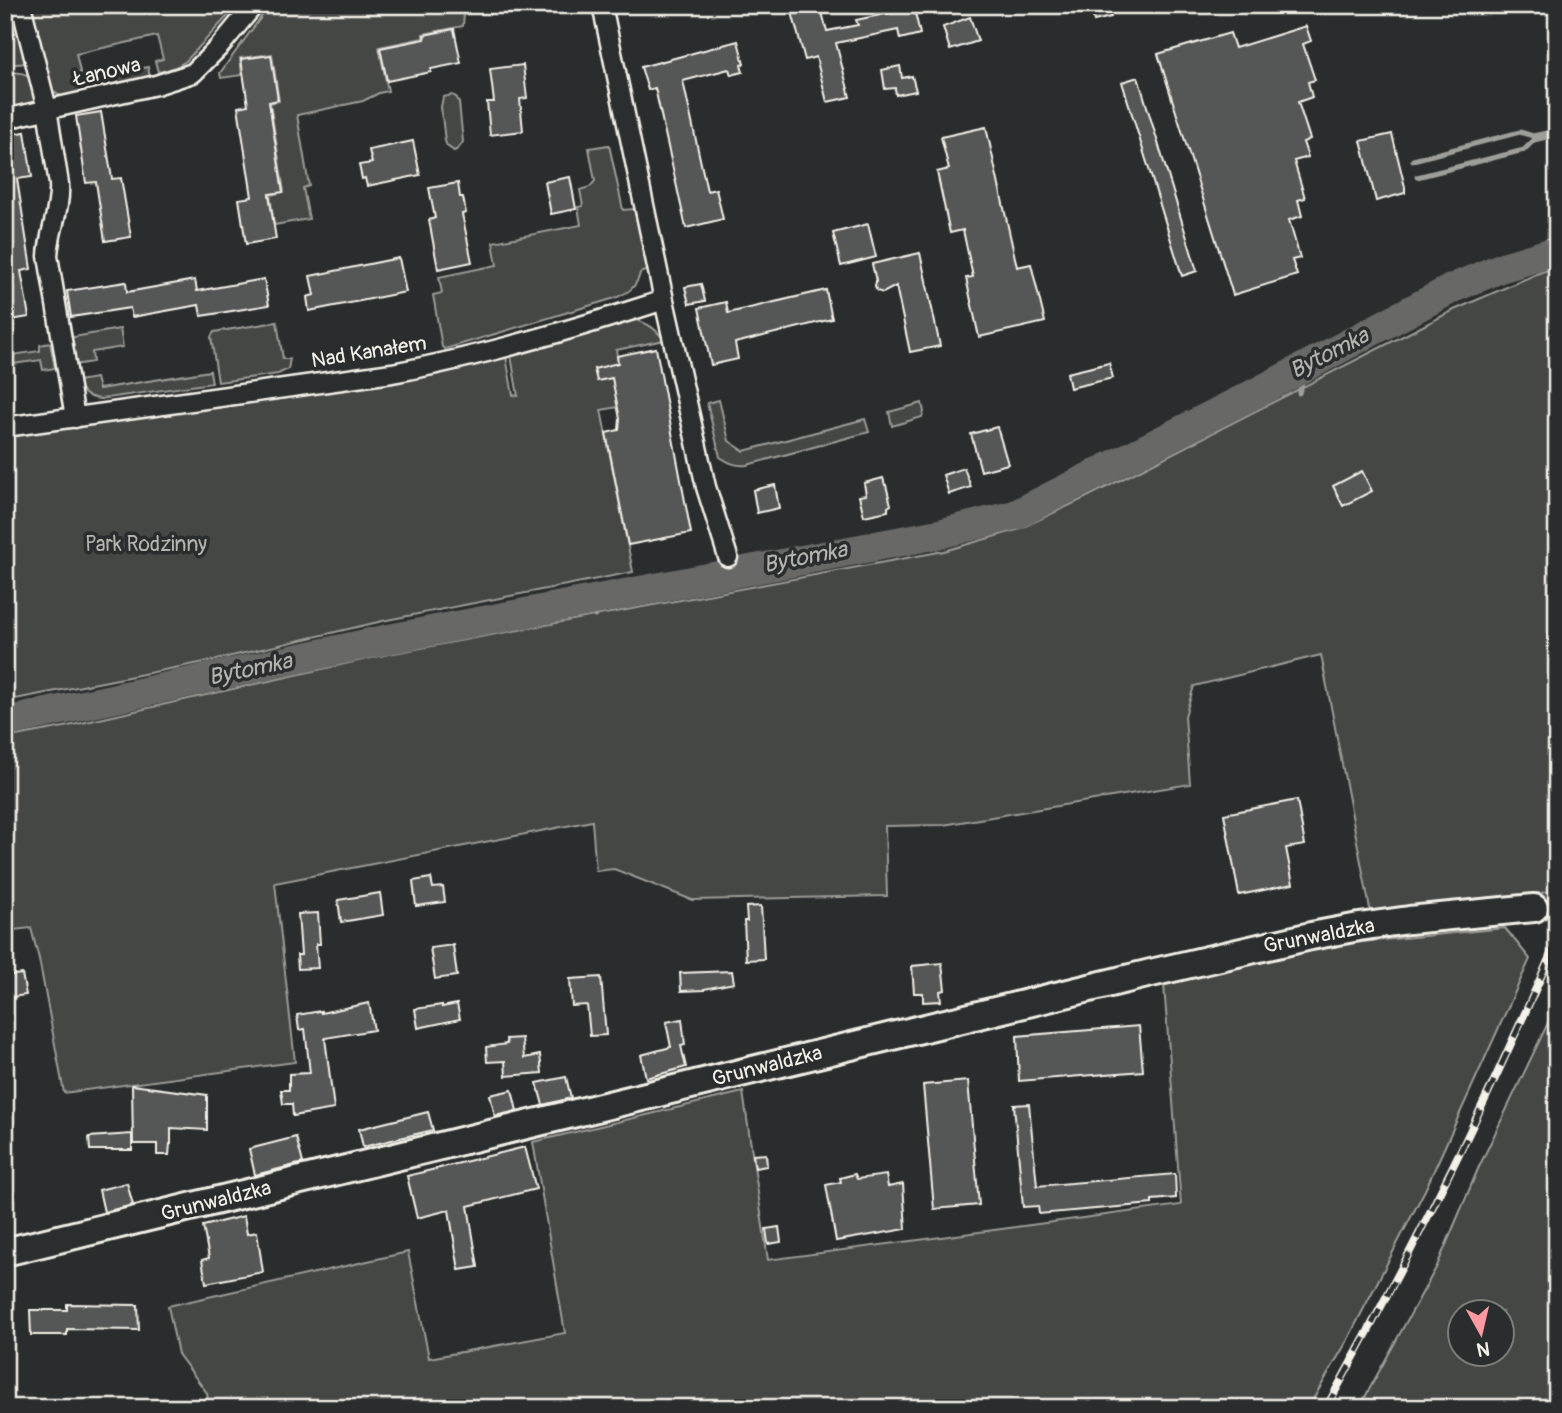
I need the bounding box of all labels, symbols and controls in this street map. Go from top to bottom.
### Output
street label: Łanowa [69,51,143,93]
water label: Bytomka [1285,320,1374,385]
street label: Nad Kanałem [309,330,429,374]
park label: Park Rodzinny [85,531,207,558]
water label: Bytomka [761,534,851,579]
water label: Bytomka [206,646,296,692]
street label: Grunwaldzka [1261,912,1377,960]
street label: Grunwaldzka [709,1039,825,1093]
street label: Grunwaldzka [158,1174,274,1228]
north arrow [1446,1298,1516,1368]
text: N [1475,1336,1491,1362]

